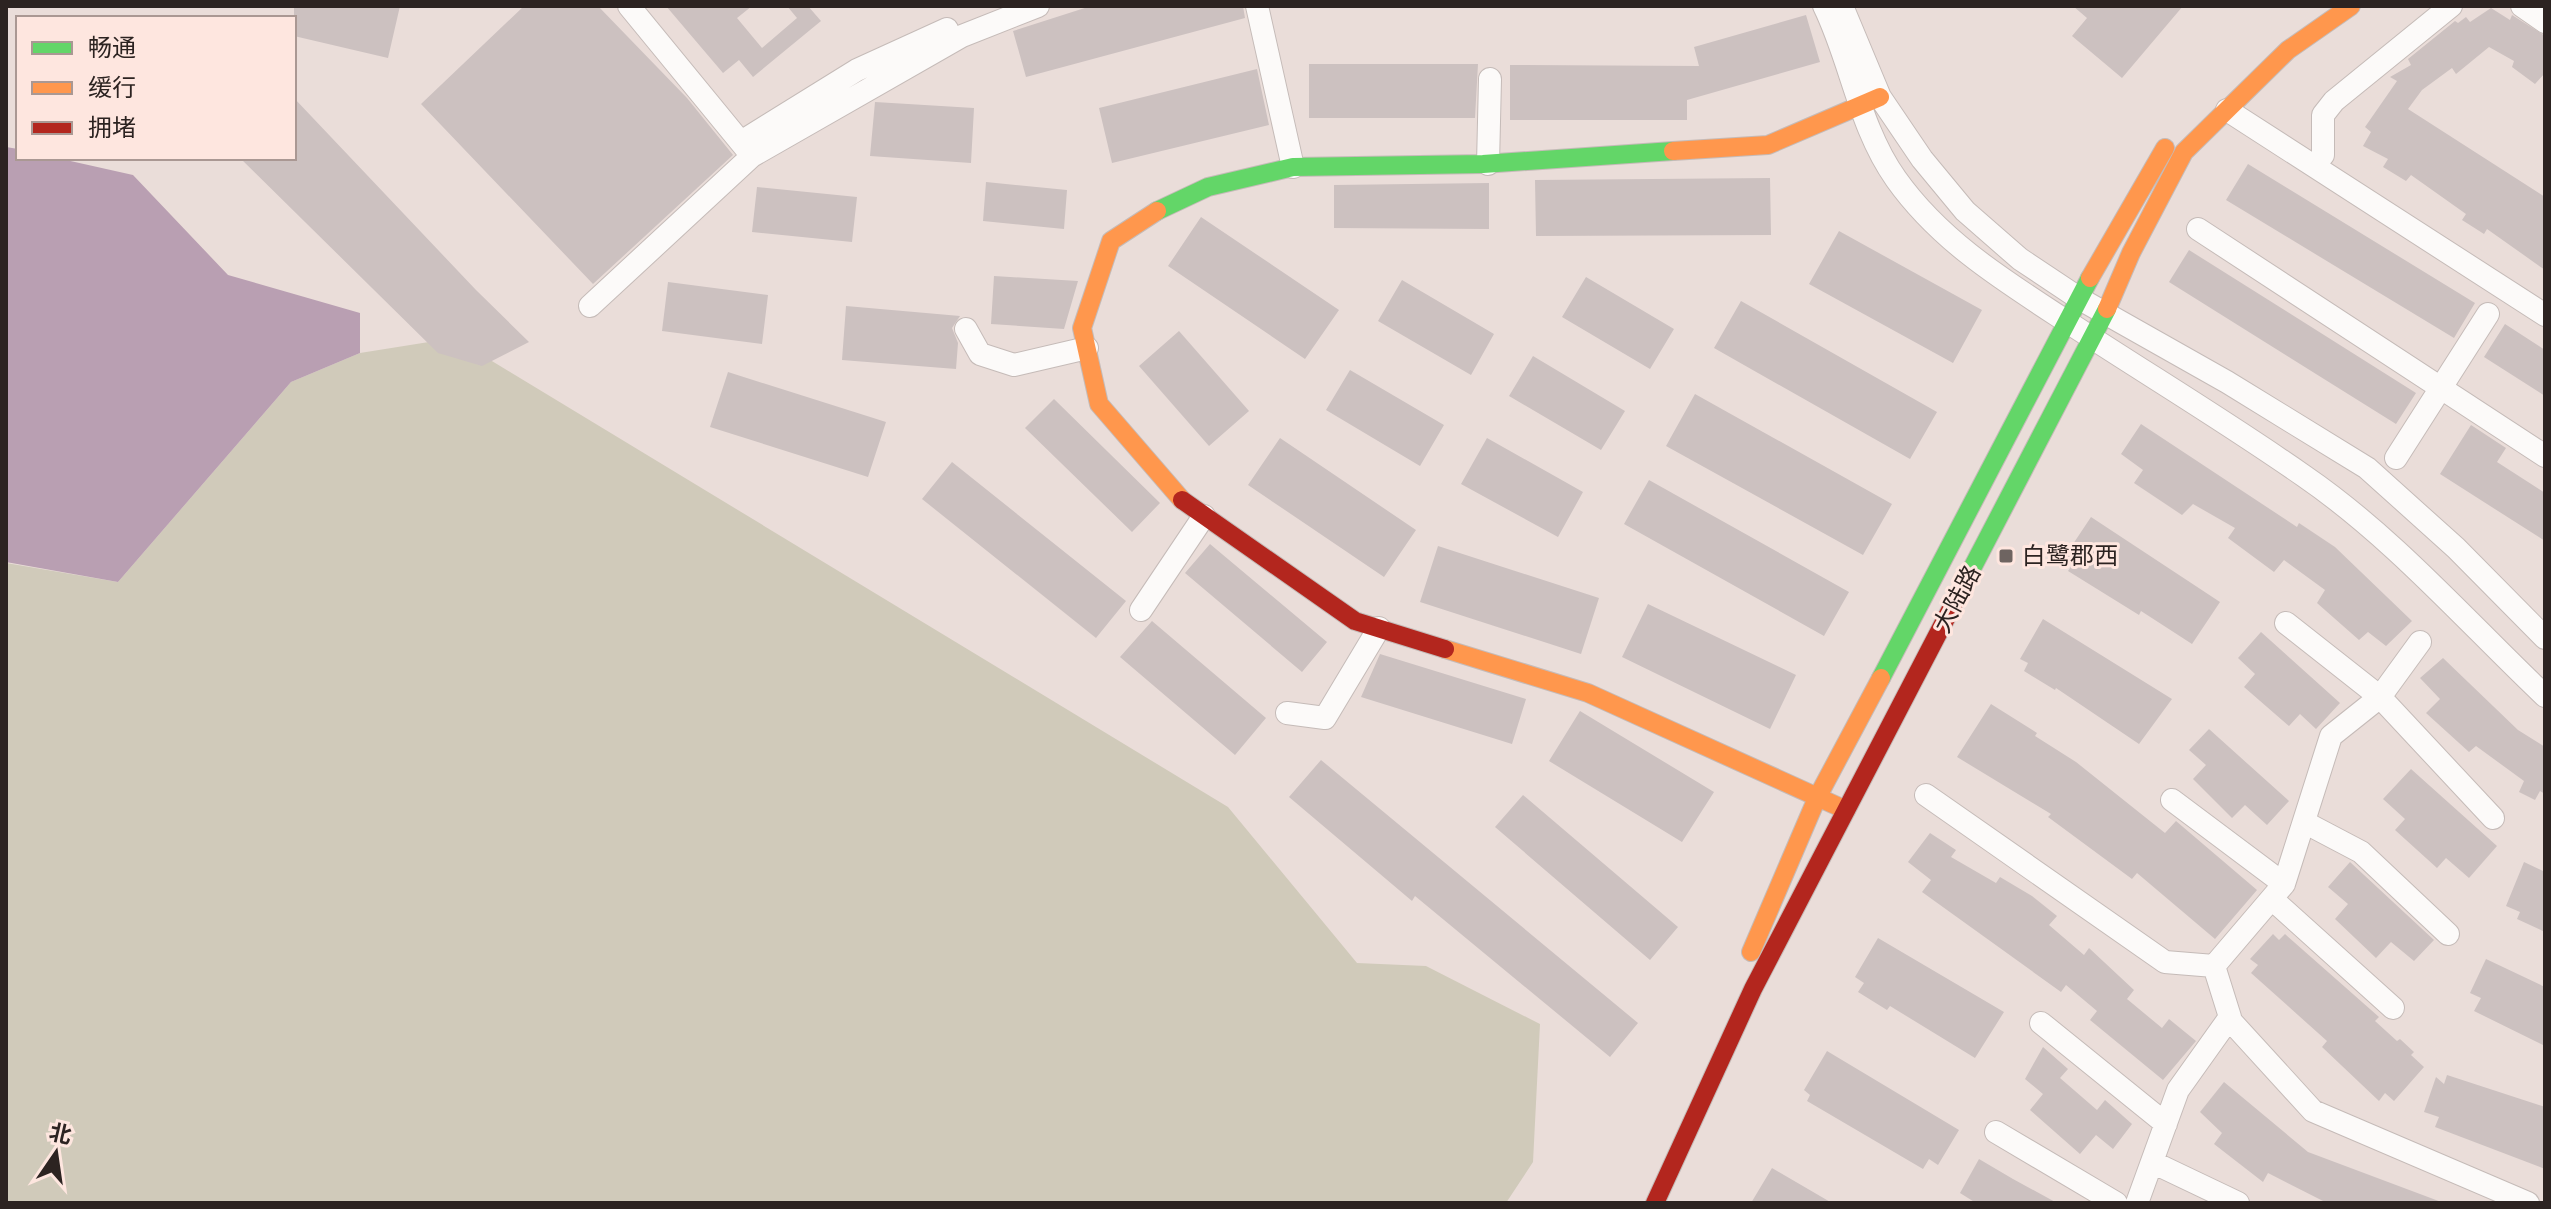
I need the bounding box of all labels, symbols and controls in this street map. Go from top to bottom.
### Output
legend [16,16,296,160]
text: 畅通 [88,32,136,63]
text: 缓行 [88,72,136,103]
text: 拥堵 [88,112,136,143]
place label: 白鹭郡西 [2022,540,2118,571]
marker: 白鹭郡西 [1997,547,2015,565]
street label: 大陆路 [1926,560,1987,638]
north arrow [16,1113,96,1193]
text: 北 [46,1117,74,1151]

